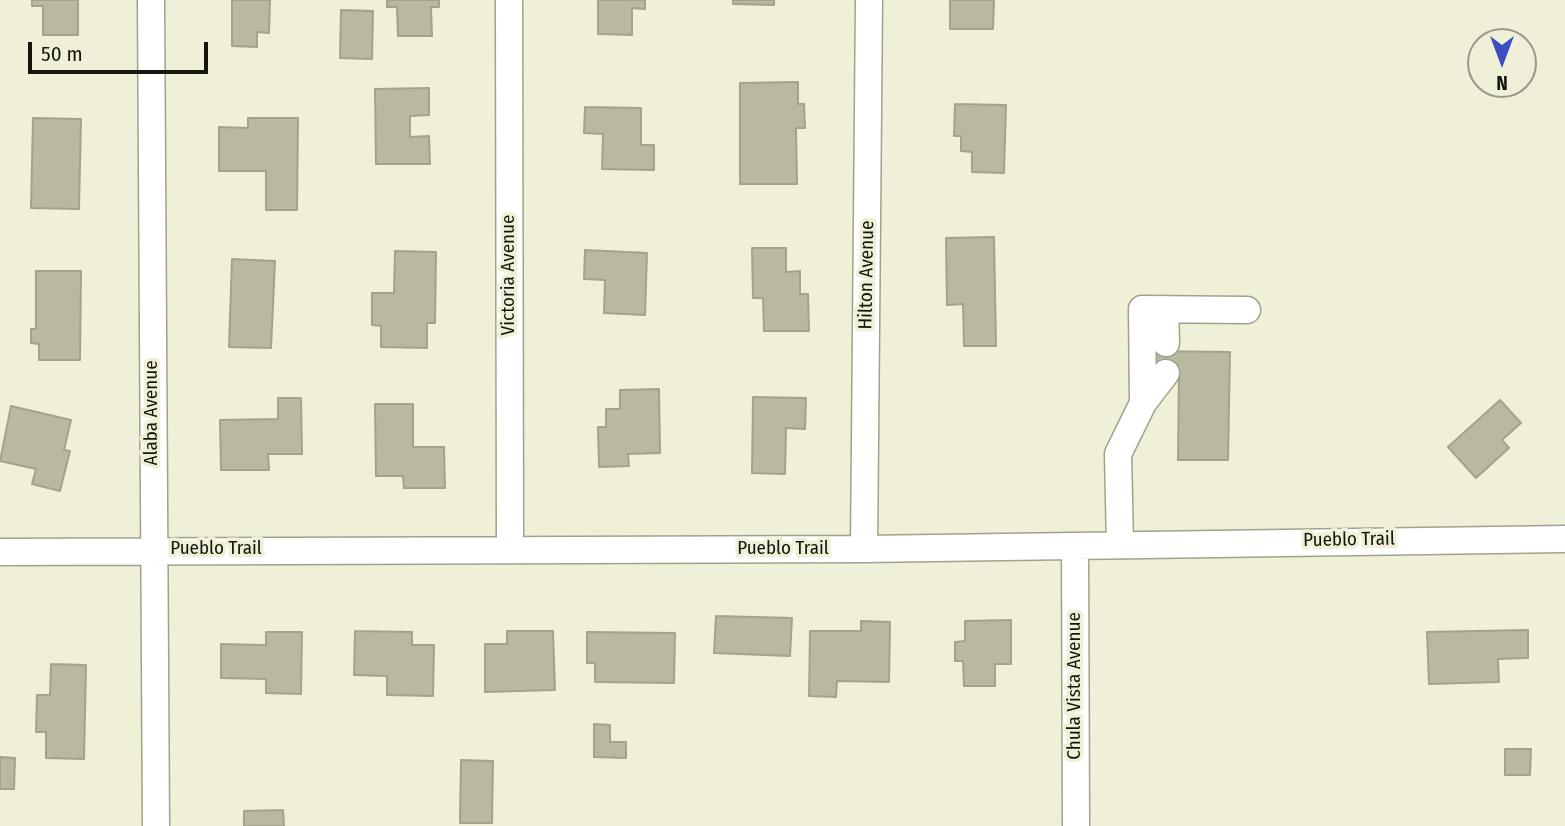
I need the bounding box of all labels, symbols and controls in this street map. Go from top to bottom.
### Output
scale bar [32,28,212,72]
north arrow [1467,28,1537,98]
text: 50 m [41,41,83,67]
text: N [1496,71,1508,94]
street label: Victoria Avenue [498,215,520,335]
street label: Hilton Avenue [855,220,879,330]
street label: Alaba Avenue [141,360,163,466]
street label: Pueblo Trail [1303,528,1395,552]
street label: Pueblo Trail [170,538,262,560]
street label: Pueblo Trail [737,538,829,560]
street label: Chula Vista Avenue [1064,612,1086,760]

